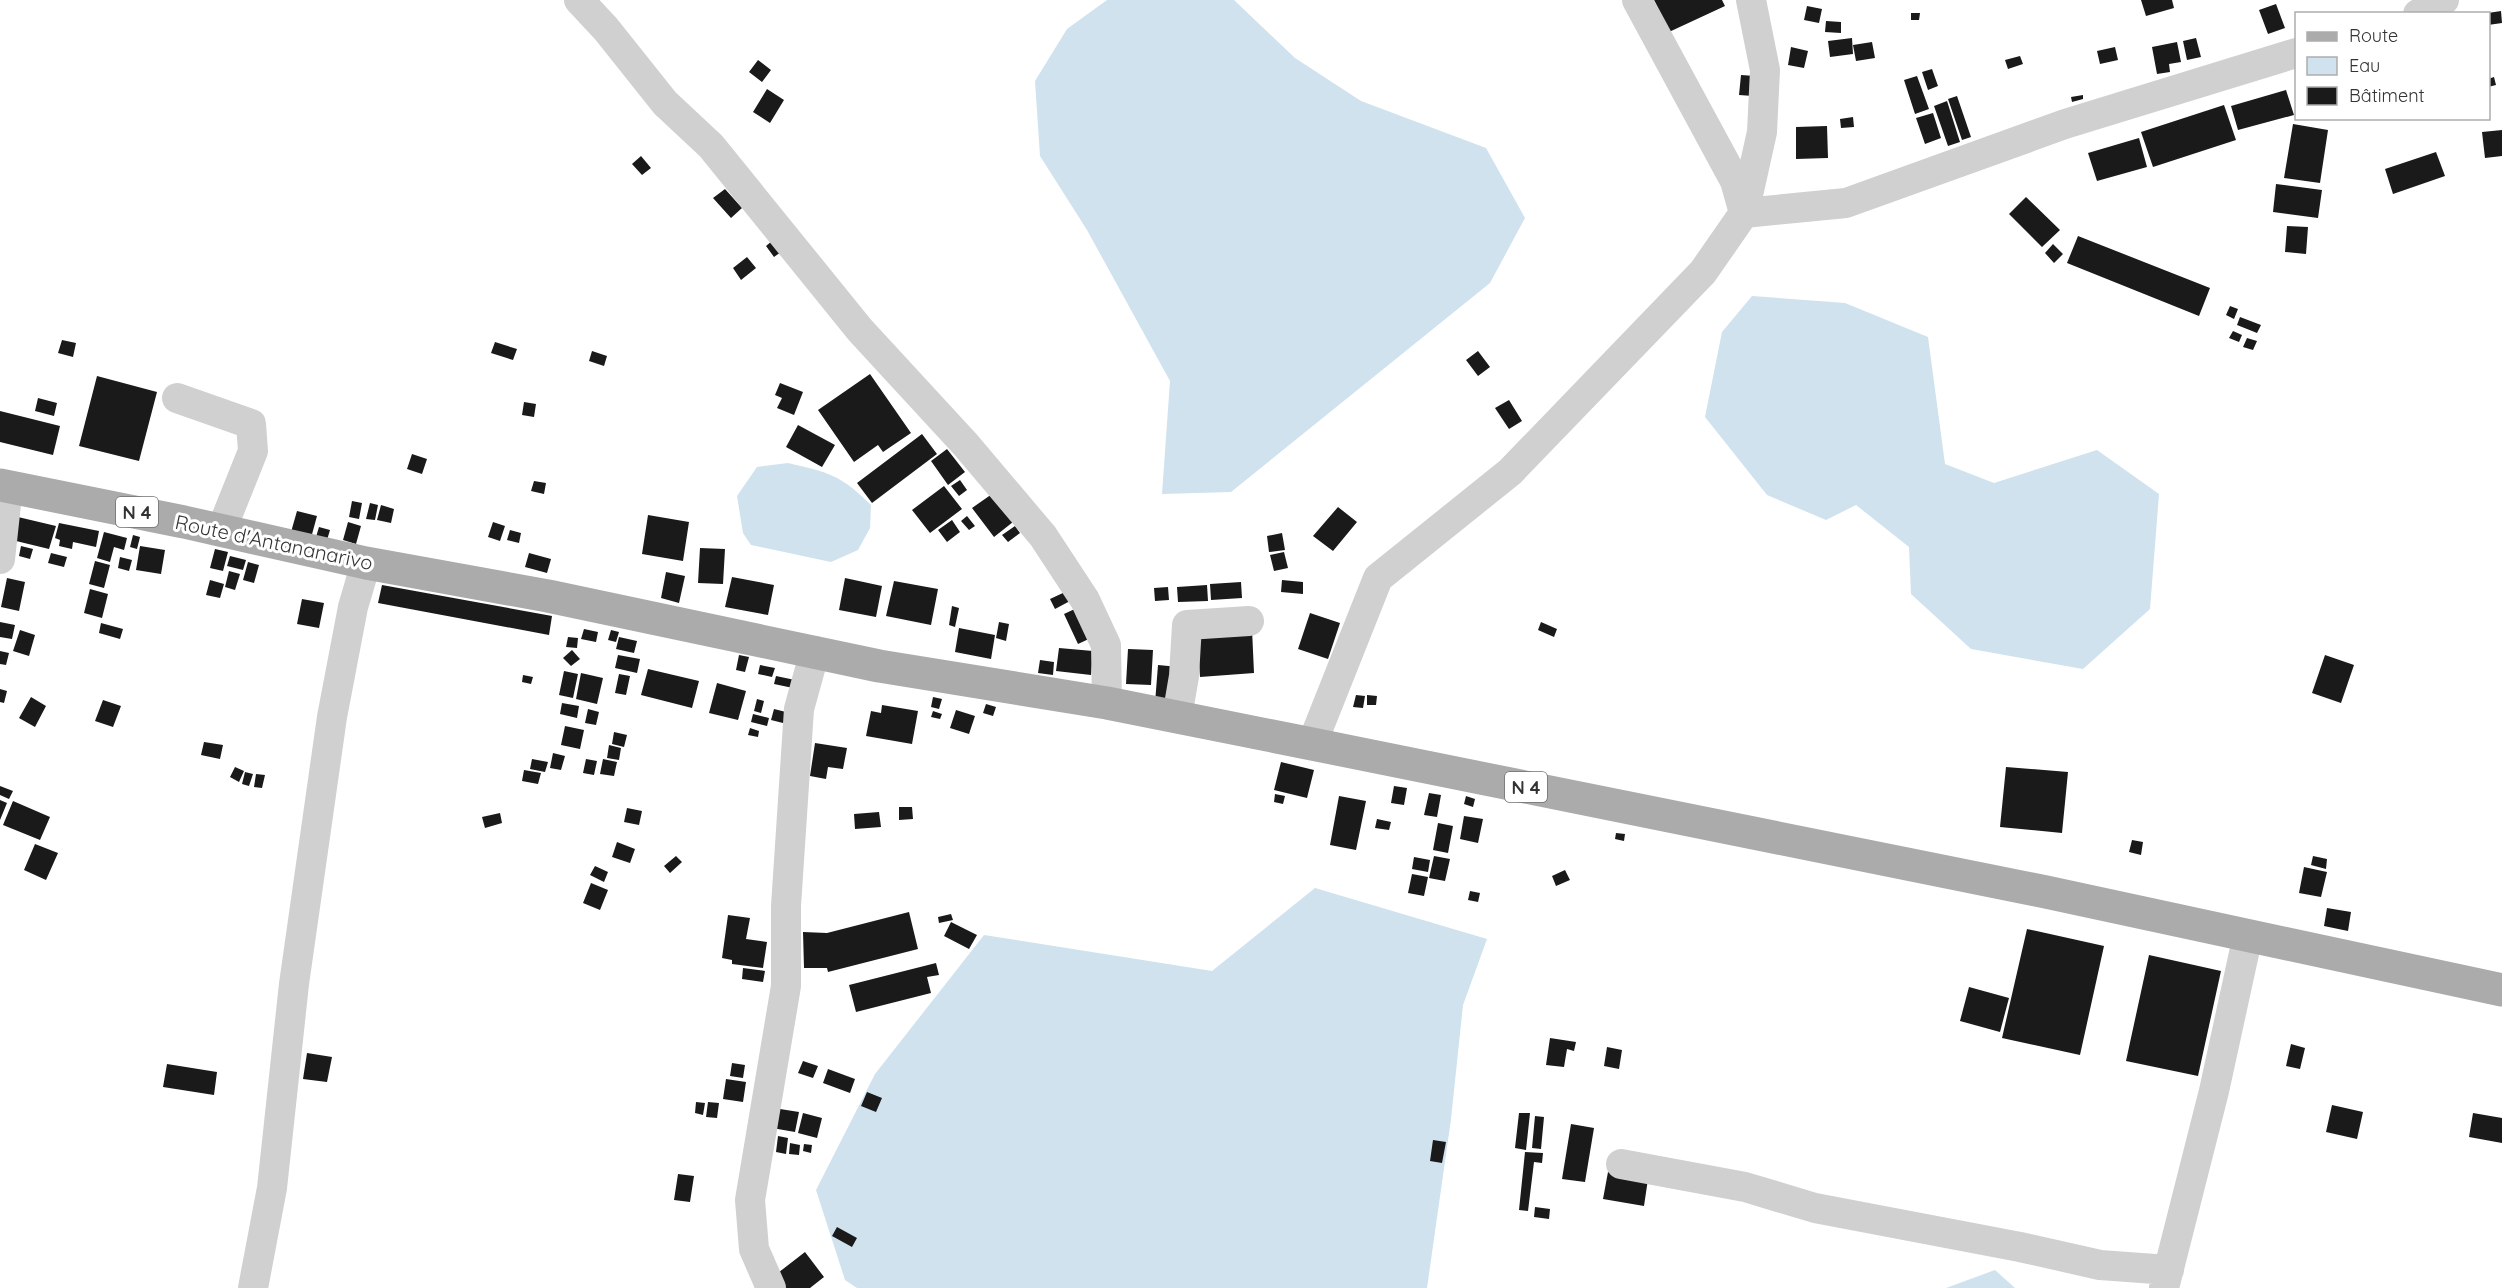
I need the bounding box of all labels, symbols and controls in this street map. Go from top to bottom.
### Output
legend [2295,12,2490,120]
text: Route [2349,24,2398,47]
text: Eau [2349,54,2380,77]
text: Bâtiment [2349,84,2425,107]
road number: N 4 [116,497,158,527]
street label: Route d'Antananarivo [173,509,375,575]
road number: N 4 [1505,772,1547,802]

